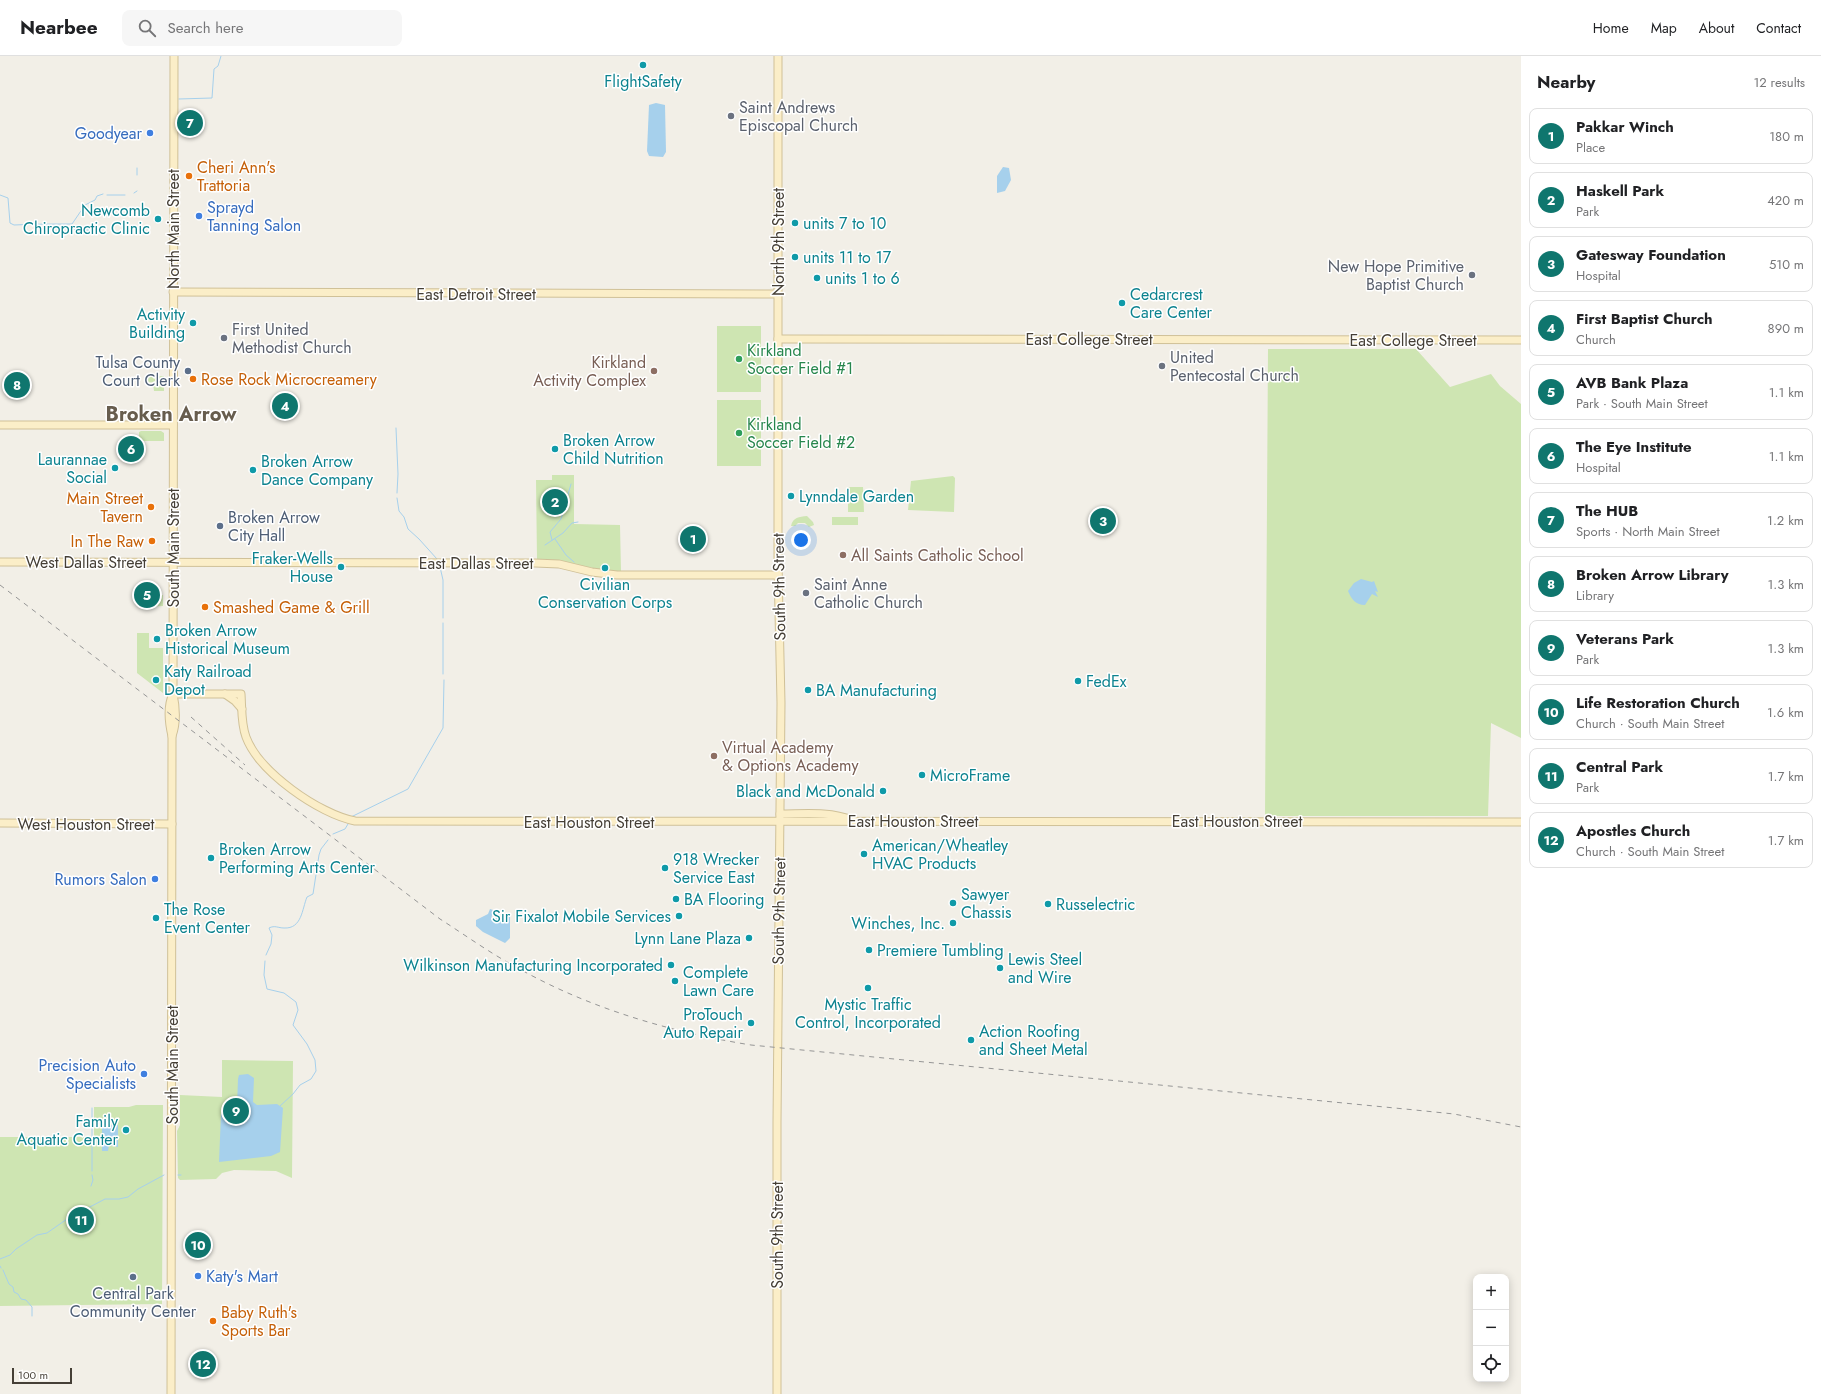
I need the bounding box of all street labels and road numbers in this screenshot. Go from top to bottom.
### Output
street label: North Main Street [162,169,185,289]
street label: North 9th Street [767,188,790,296]
street label: East Detroit Street [416,283,536,306]
street label: East College Street [1025,328,1153,351]
street label: East College Street [1349,329,1477,352]
street label: South Main Street [162,488,185,608]
street label: South 9th Street [767,533,791,641]
street label: West Dallas Street [26,551,147,574]
street label: East Dallas Street [419,552,533,575]
street label: East Houston Street [848,810,978,833]
street label: East Houston Street [1172,810,1302,833]
street label: East Houston Street [524,811,654,834]
street label: West Houston Street [18,813,155,836]
street label: South 9th Street [767,857,791,965]
street label: South Main Street [161,1005,184,1125]
street label: South 9th Street [766,1181,789,1289]

